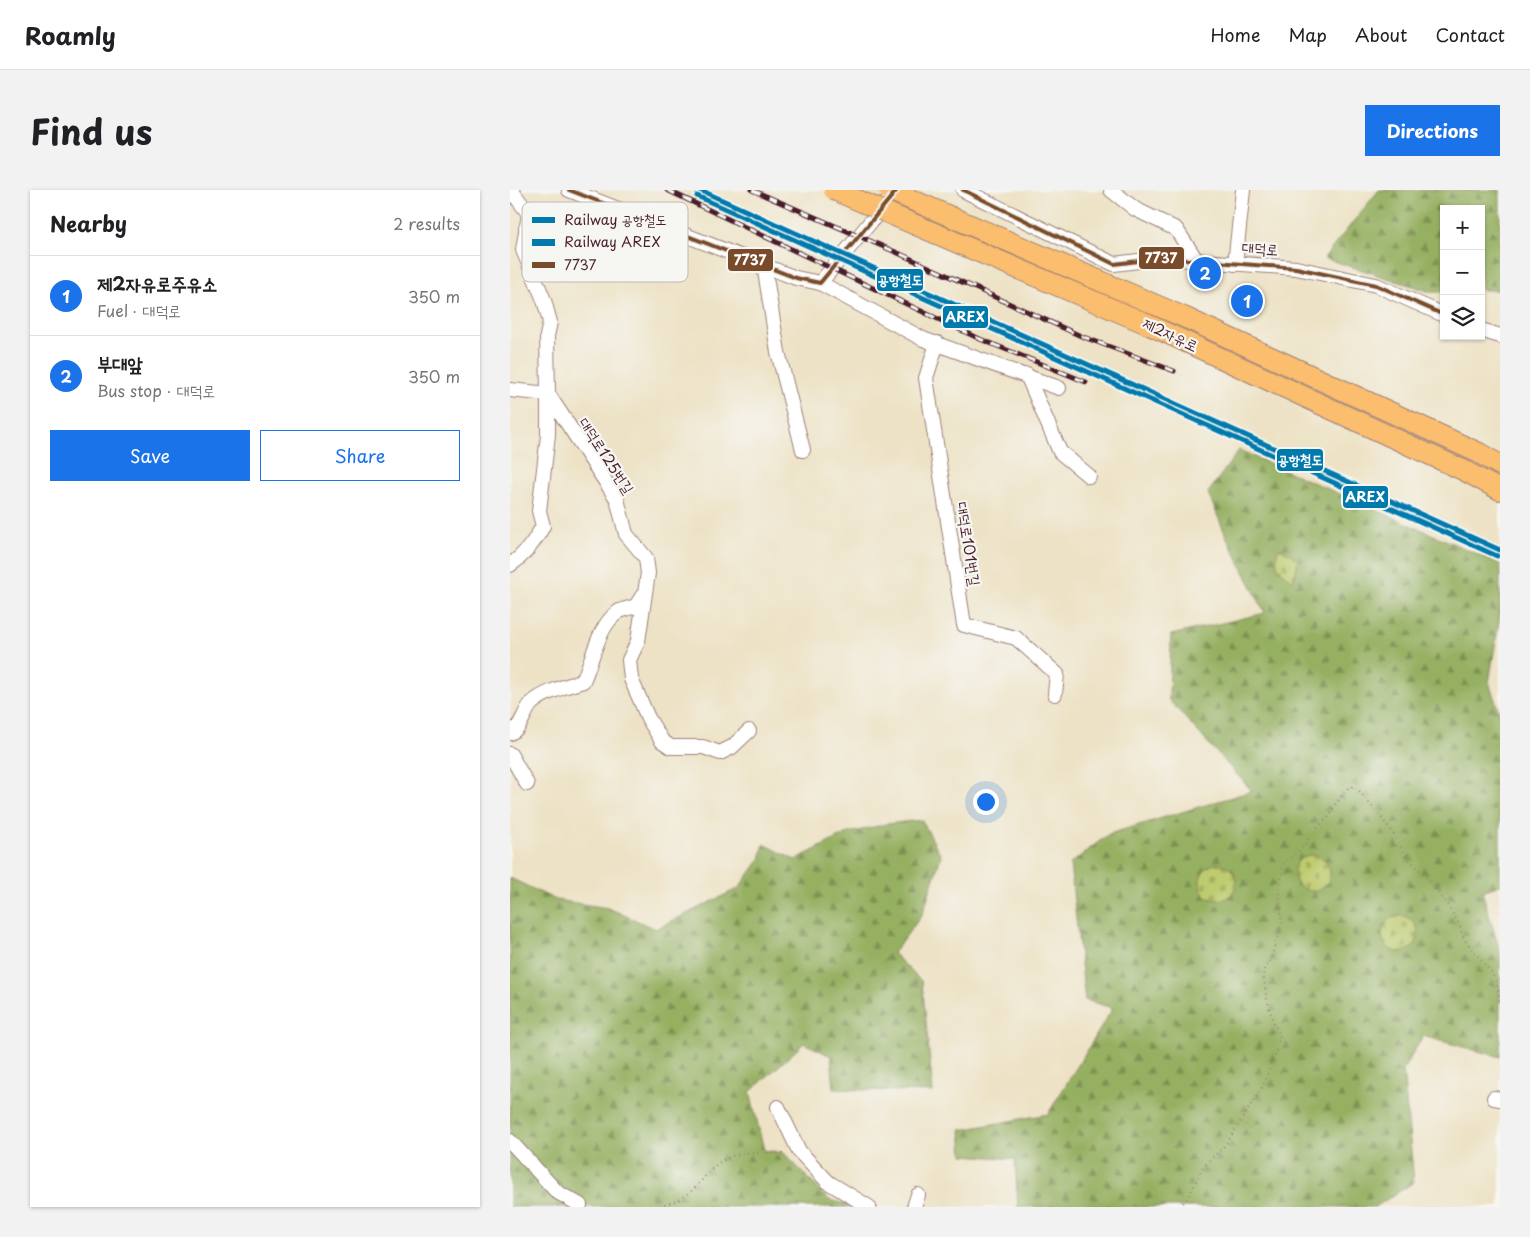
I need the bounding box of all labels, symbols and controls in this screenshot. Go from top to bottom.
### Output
text: Roamly [25,17,116,53]
text: Home [1210,21,1260,48]
text: Map [1288,21,1327,48]
text: About [1355,21,1407,48]
text: Contact [1435,21,1505,48]
text: Find us [30,104,152,157]
button: Directions [1365,105,1500,156]
legend [522,202,688,282]
map controls [1440,205,1485,340]
button: + [1440,205,1485,250]
text: Nearby [50,207,127,239]
text: Railway 공항철도 [564,209,667,230]
text: 2 results [393,211,460,235]
text: Railway AREX [564,231,661,252]
street label: 대덕로 [1241,235,1279,260]
line badge: 7737 [1138,246,1185,270]
text: 7737 [1145,247,1177,268]
line badge: 7737 [727,248,774,272]
text: 7737 [734,249,766,270]
button: − [1440,250,1485,295]
text: 7737 [564,254,596,275]
pin: 2 [1189,254,1221,292]
line badge: 공항철도 [876,268,924,292]
text: 제2자유로주유소 [97,269,217,297]
text: 공항철도 [877,269,923,290]
pin: 1 [1231,282,1263,320]
text: 1 [62,284,70,308]
text: 350 m [408,284,460,308]
button: layers [1440,295,1485,340]
text: Fuel · 대덕로 [97,298,181,322]
line badge: AREX [942,305,989,329]
text: AREX [945,306,985,327]
street label: 제2자유로 [1139,311,1202,357]
text: 부대앞 [97,349,143,377]
text: 2 [60,364,72,388]
text: 350 m [408,364,460,388]
text: Bus stop · 대덕로 [97,378,215,402]
street label: 대덕로125번길 [574,412,641,498]
button: Save [50,430,250,481]
button: Share [260,430,460,481]
line badge: 공항철도 [1276,448,1324,472]
text: 공항철도 [1277,449,1323,470]
line badge: AREX [1342,485,1389,509]
text: AREX [1345,486,1385,507]
street label: 대덕로101번길 [951,500,987,587]
your location [973,789,999,815]

